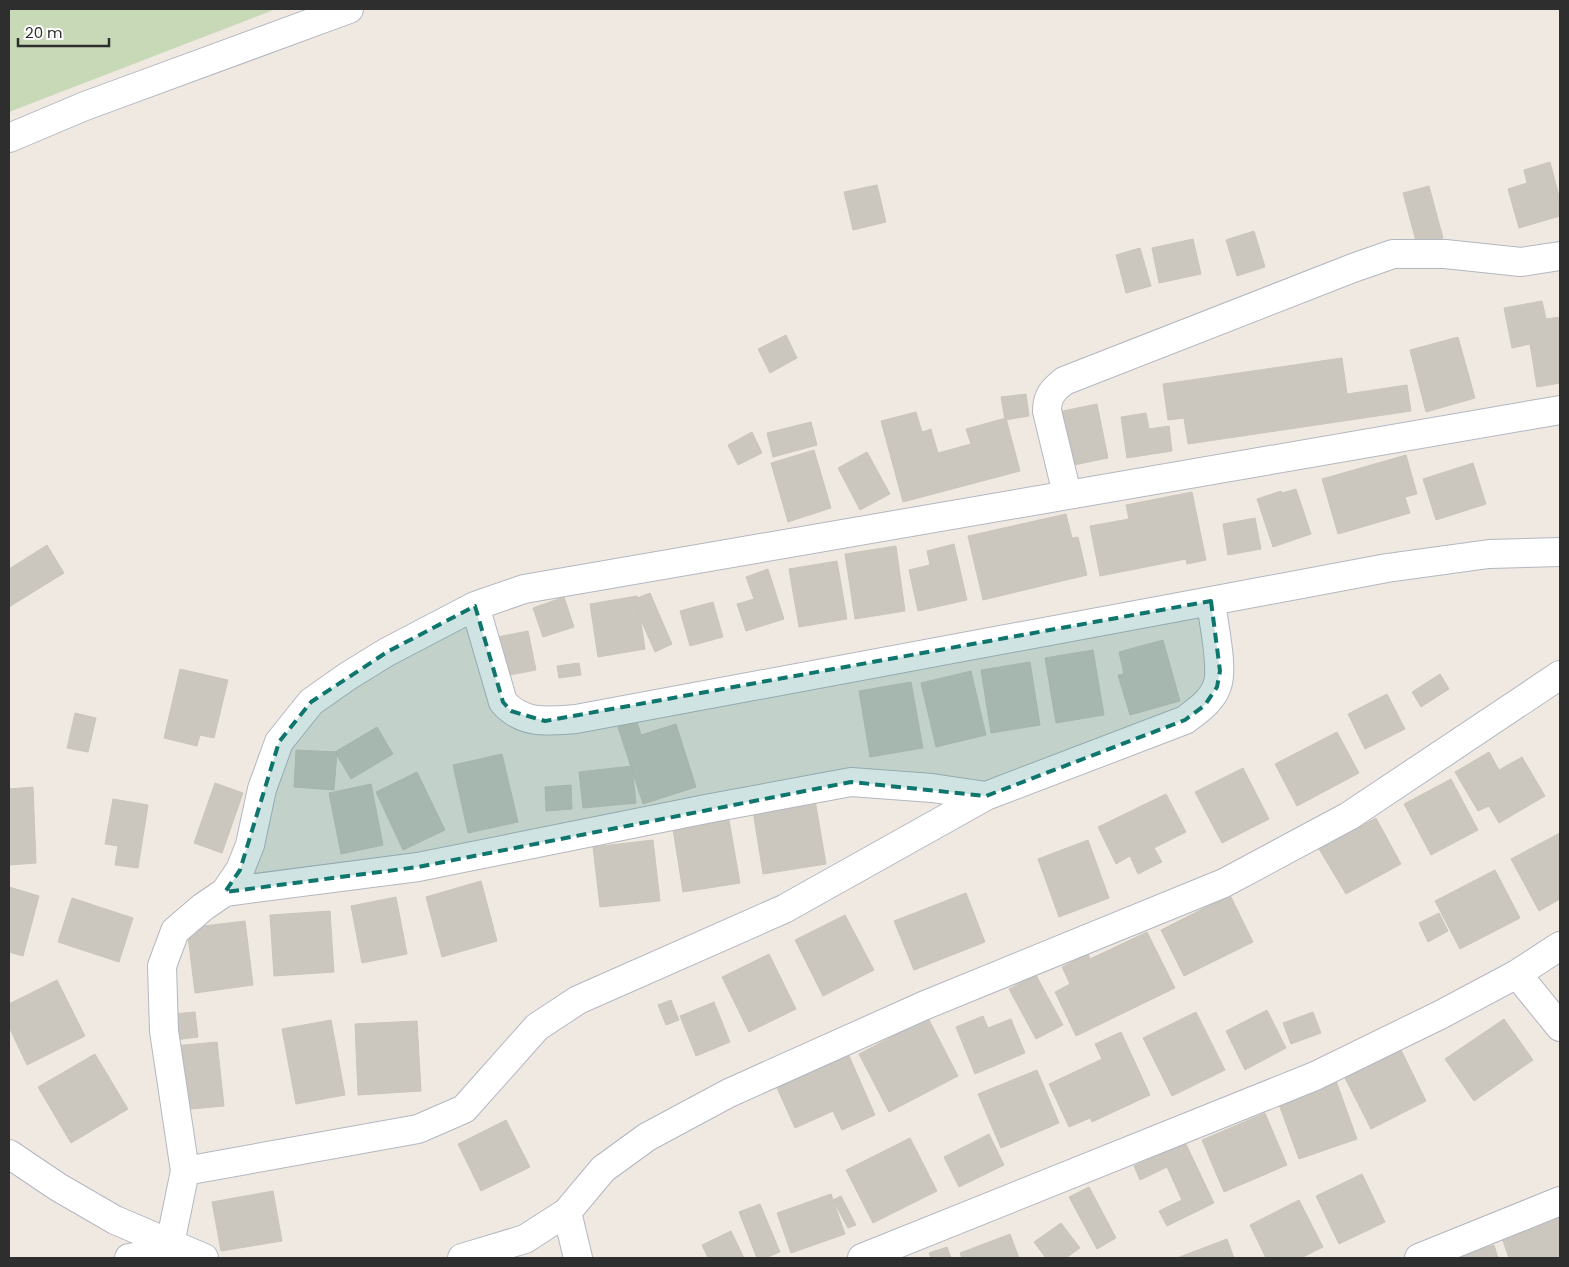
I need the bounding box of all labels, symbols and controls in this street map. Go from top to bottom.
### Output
scale bar [18,15,109,47]
text: 20 m [25,22,63,43]

